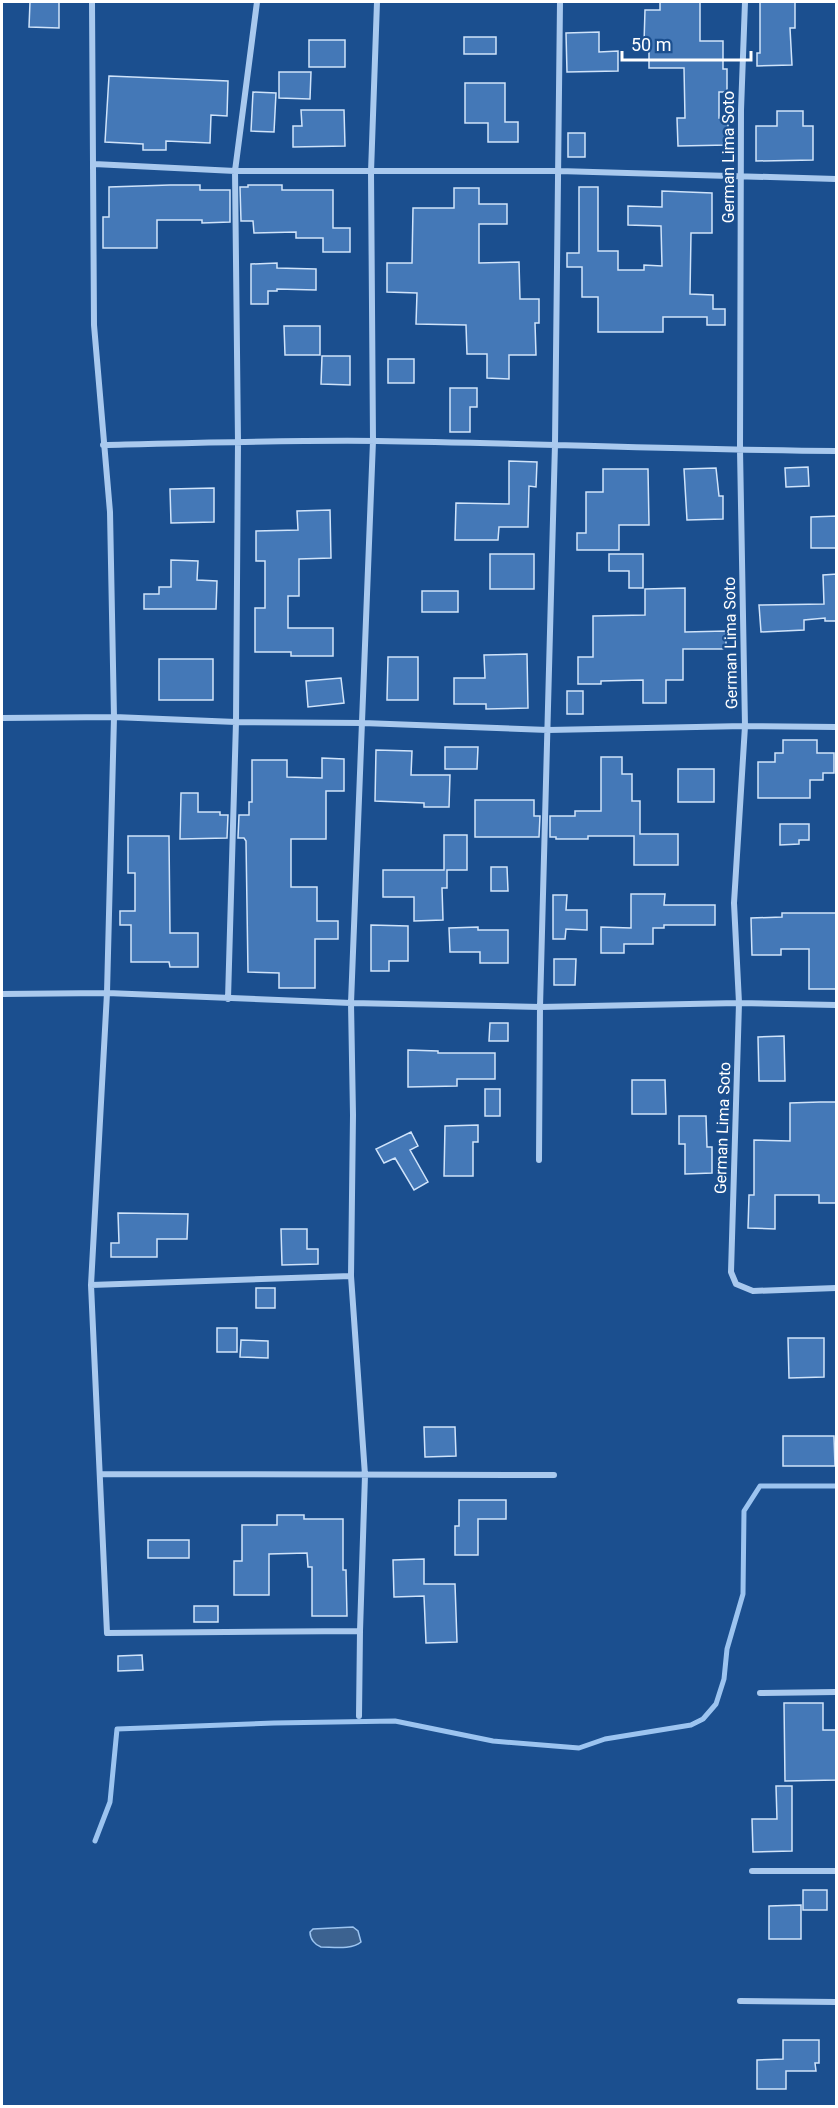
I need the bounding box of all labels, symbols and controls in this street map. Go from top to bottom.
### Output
scale bar [622,24,751,62]
text: 50 m [631,34,671,55]
street label: German Lima Soto [719,91,738,223]
street label: German Lima Soto [720,577,741,709]
street label: German Lima Soto [711,1062,734,1195]

